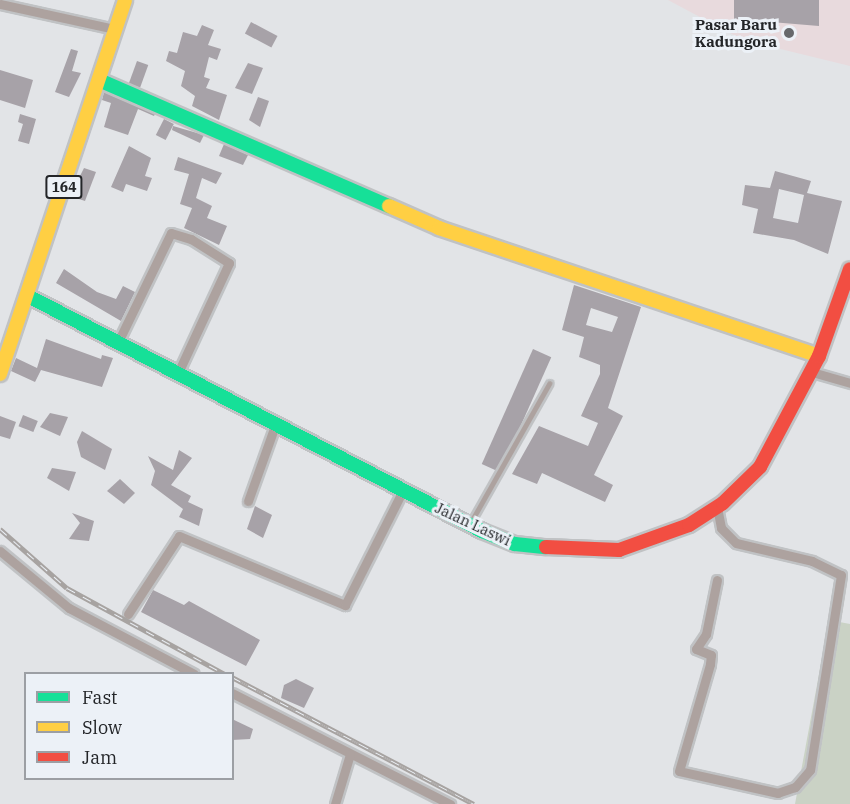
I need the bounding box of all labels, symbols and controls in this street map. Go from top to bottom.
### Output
place label: Pasar Baru Kadungora [695,15,777,50]
marker: Pasar Baru Kadungora [782,26,796,40]
road number: 164 [44,176,84,198]
street label: Jalan Laswi [432,499,514,549]
legend [24,672,234,780]
text: Fast [82,686,117,709]
text: Slow [82,716,122,739]
text: Jam [82,746,117,769]

